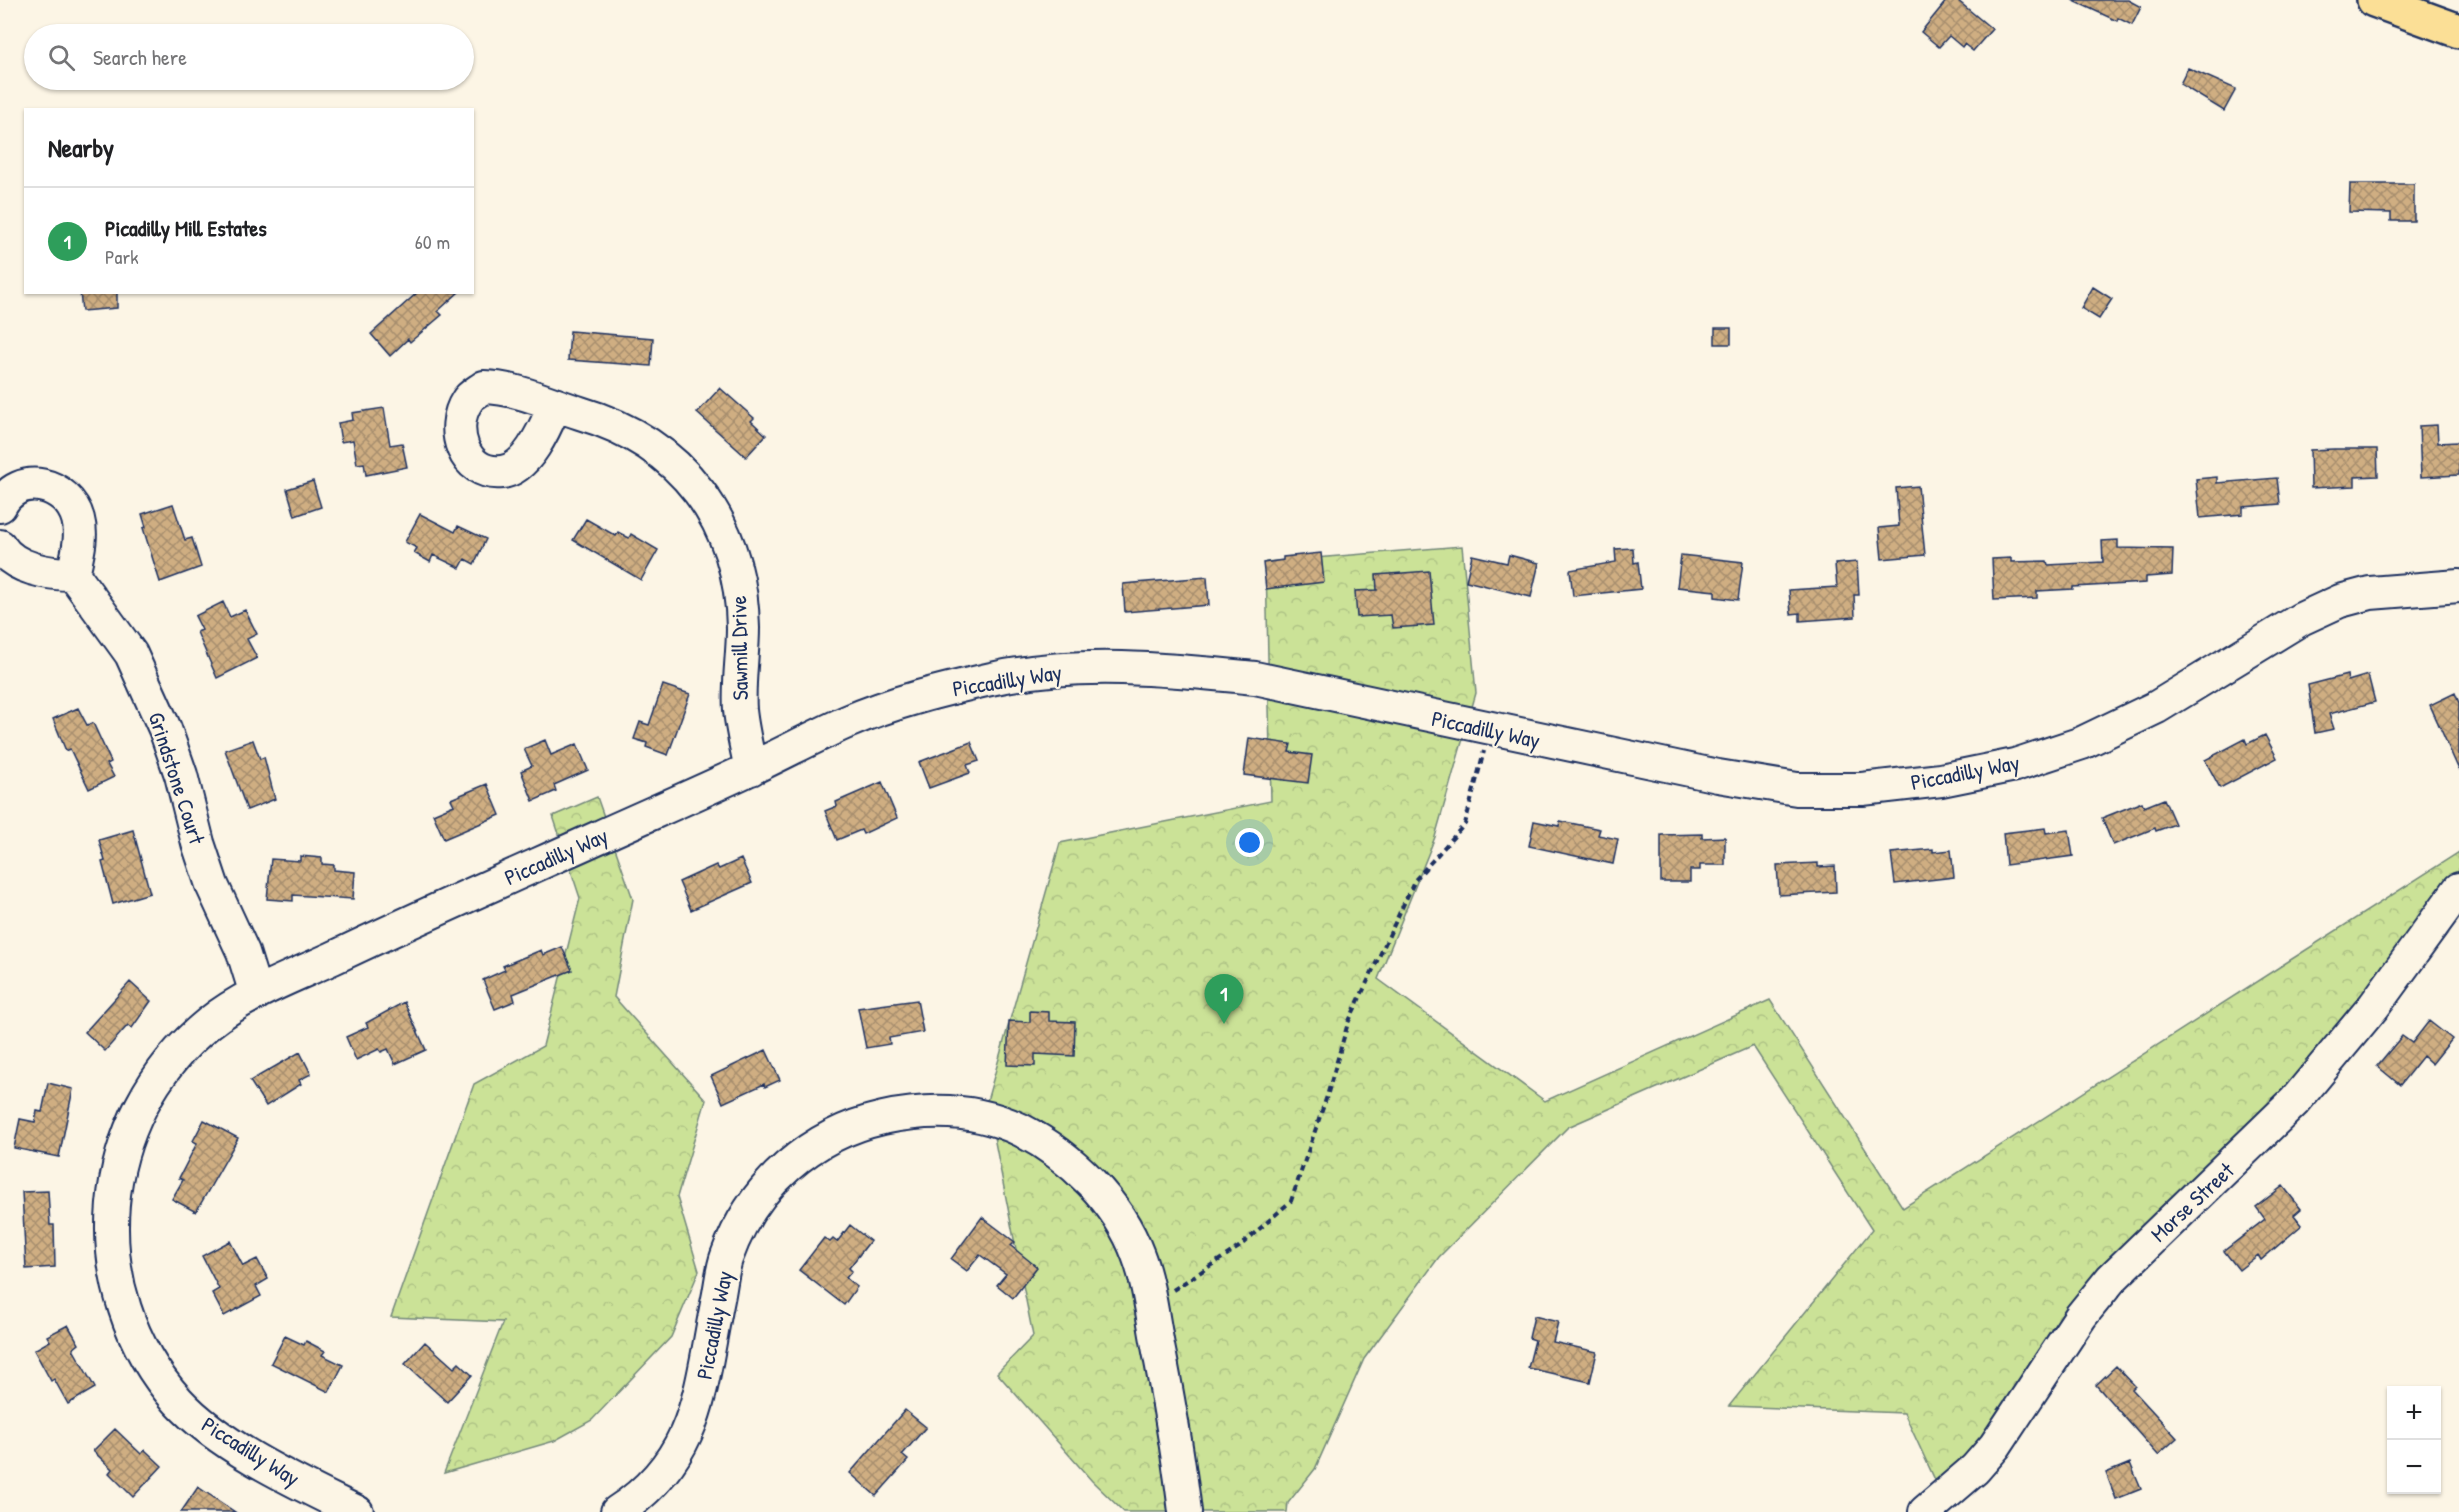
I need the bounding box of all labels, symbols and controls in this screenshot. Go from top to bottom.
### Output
search box [24,24,474,90]
icon: search [45,41,78,74]
text: Search here [93,42,187,72]
text: Nearby [48,130,114,165]
text: Picadilly Mill Estates [105,213,267,243]
text: 1 [64,228,71,255]
text: 60 m [415,228,450,255]
text: Park [105,243,138,270]
street label: Sawmill Drive [723,595,755,701]
street label: Piccadilly Way [950,657,1064,703]
street label: Piccadilly Way [1429,703,1543,755]
street label: Grindstone Court [142,708,213,848]
street label: Piccadilly Way [1908,747,2022,797]
street label: Piccadilly Way [500,820,612,892]
your location [1235,828,1264,857]
pin: 1 [1204,974,1244,1024]
street label: Morse Street [2144,1155,2241,1248]
street label: Piccadilly Way [689,1268,739,1382]
map controls [2387,1386,2441,1494]
button: + [2387,1386,2441,1440]
street label: Piccadilly Way [196,1409,306,1493]
button: − [2387,1440,2441,1494]

